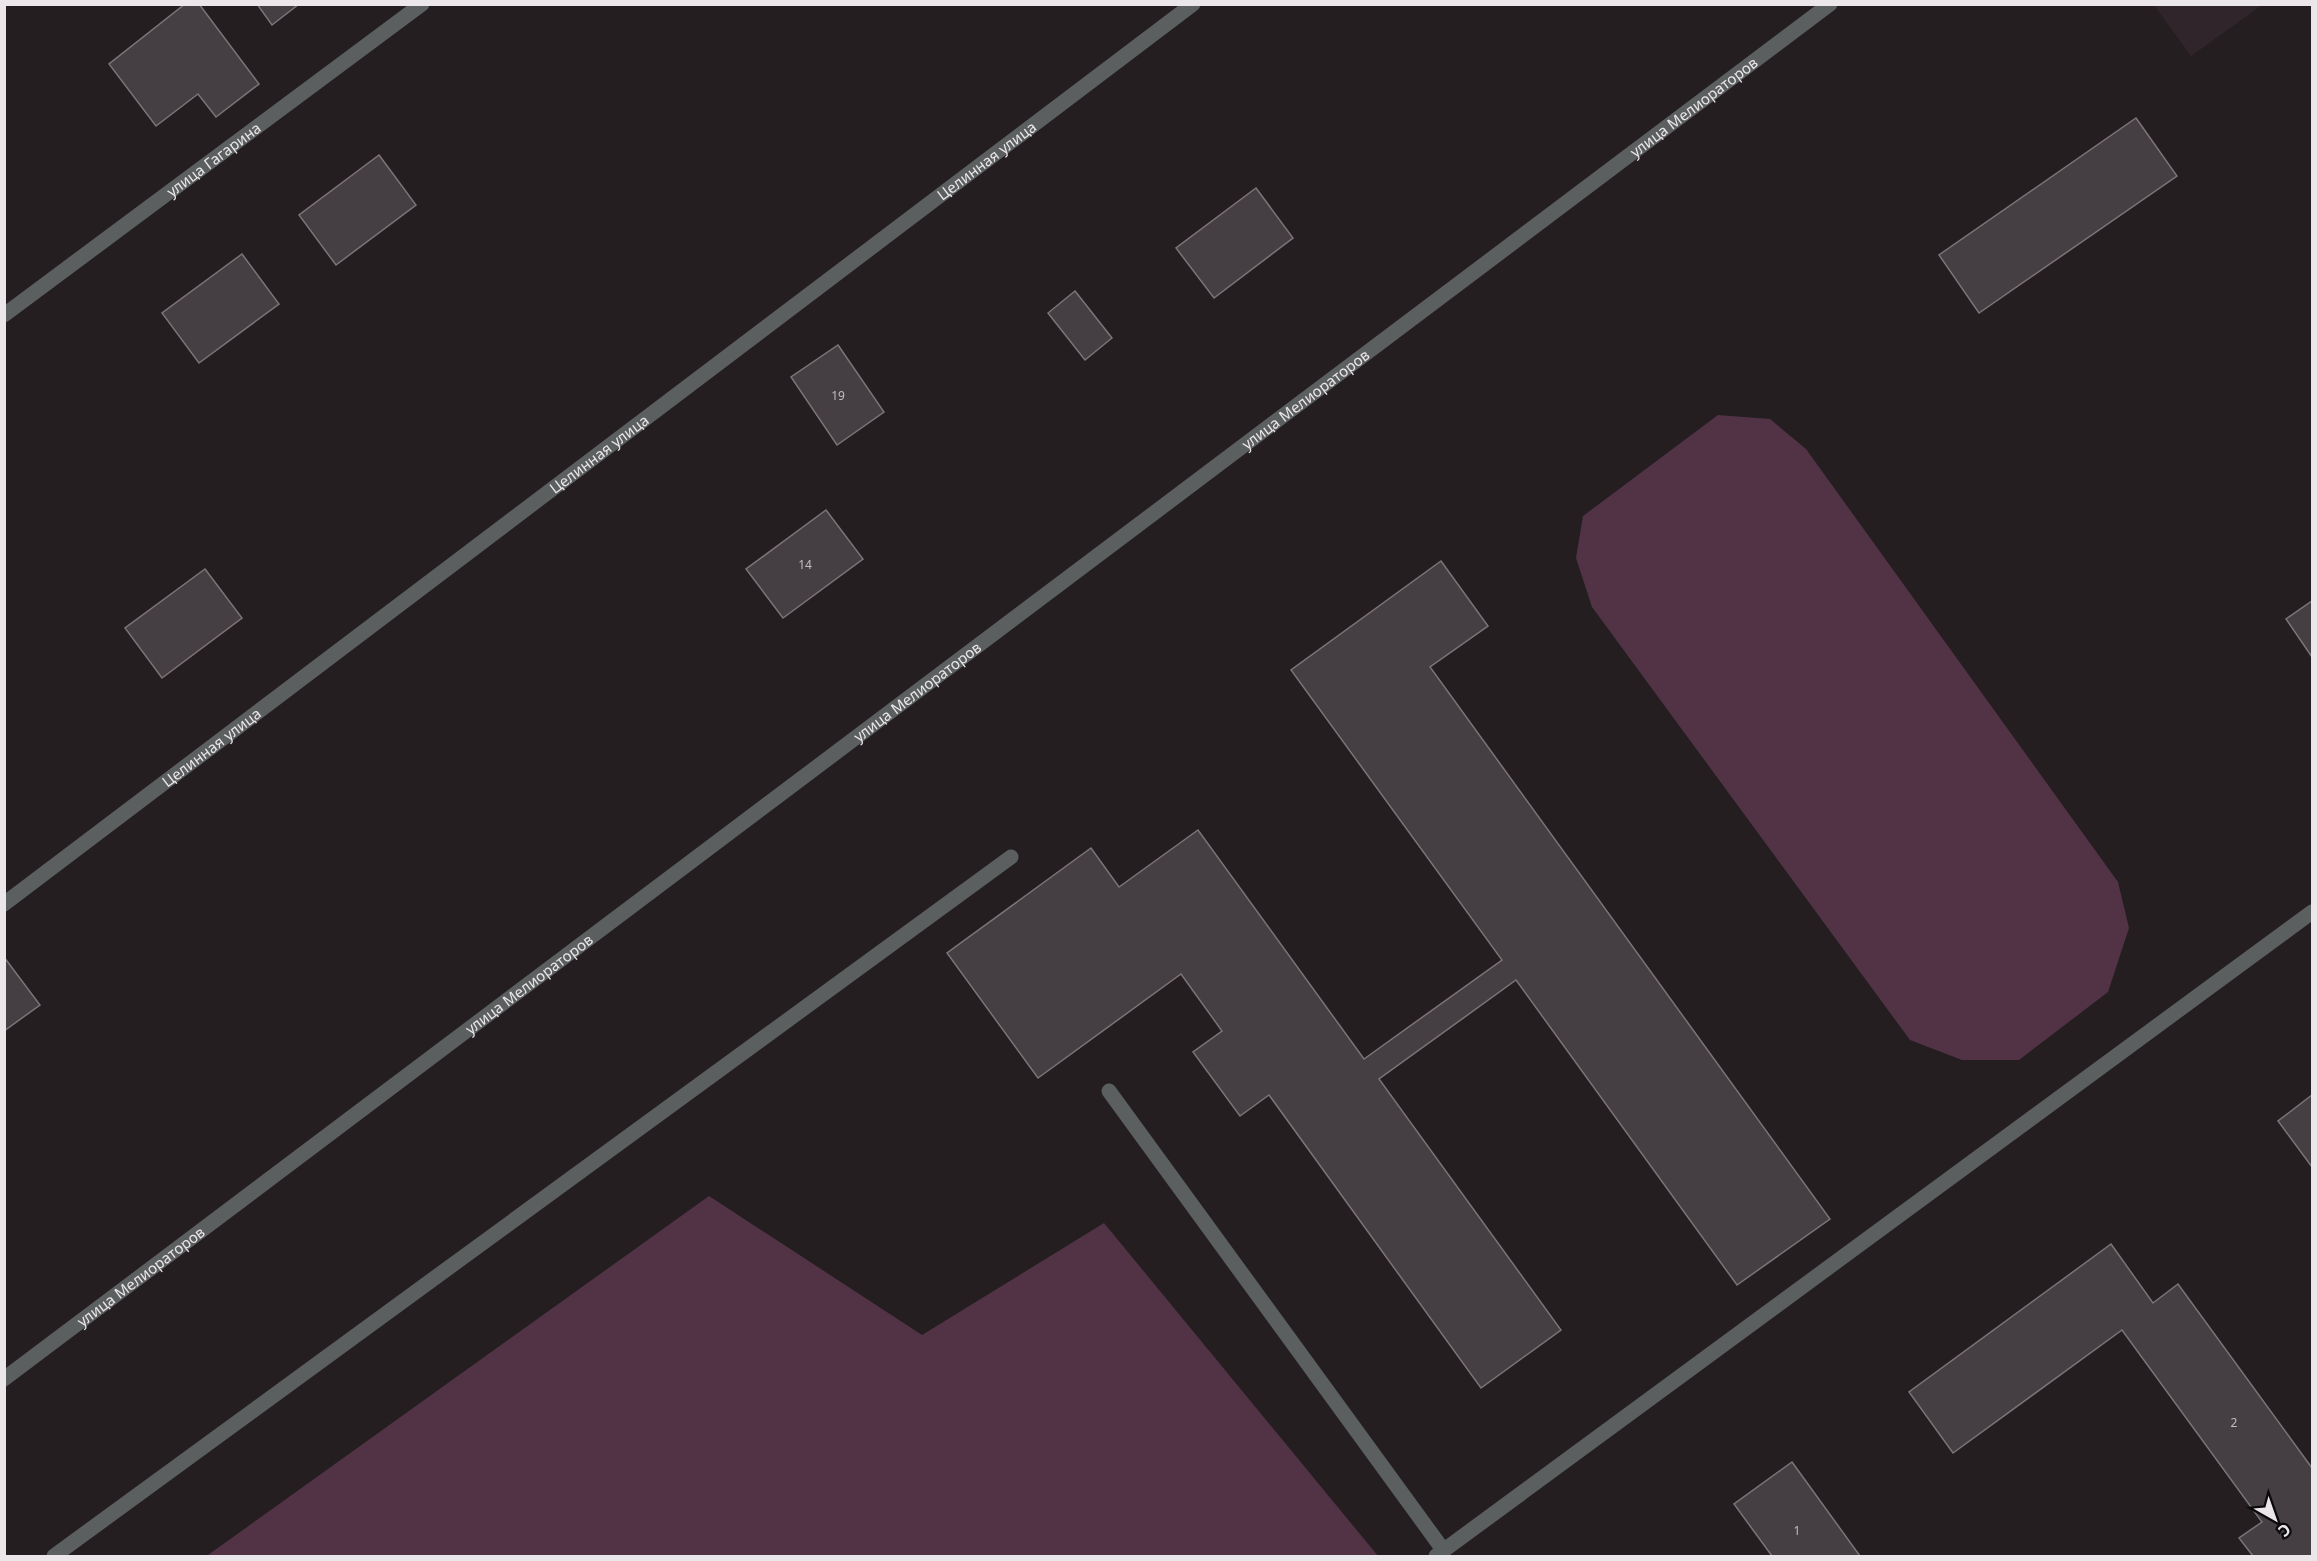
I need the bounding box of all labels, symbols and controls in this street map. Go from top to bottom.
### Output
street label: улица Мелиораторов [1626,52,1761,161]
street label: Целинная улица [933,116,1040,204]
street label: улица Гагарина [162,118,265,201]
street label: улица Мелиораторов [1237,344,1373,454]
house number: 19 [831,387,845,404]
street label: Целинная улица [545,410,652,498]
house number: 14 [798,556,812,573]
street label: улица Мелиораторов [849,637,985,746]
street label: Целинная улица [158,703,265,791]
street label: улица Мелиораторов [461,929,597,1038]
street label: улица Мелиораторов [73,1222,209,1331]
house number: 2 [2231,1414,2238,1431]
north arrow [2245,1489,2305,1549]
text: С [2274,1519,2296,1542]
house number: 1 [1794,1522,1800,1539]

